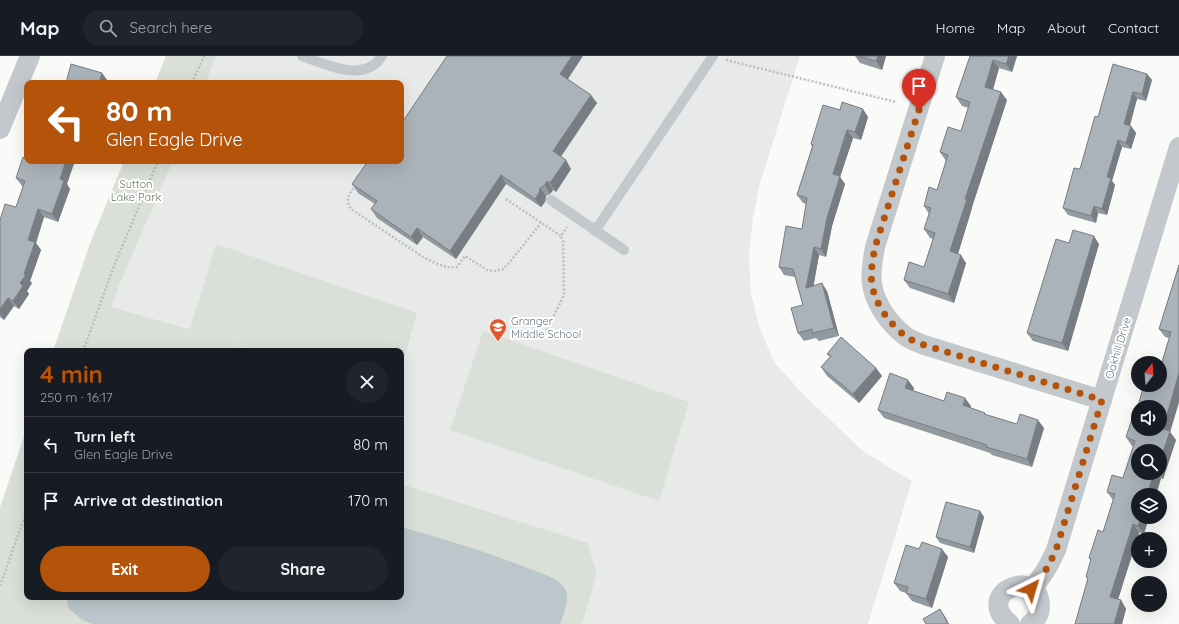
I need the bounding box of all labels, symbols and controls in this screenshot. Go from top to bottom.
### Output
search box [83,10,363,46]
text: Map [20,16,59,40]
icon: search [97,17,119,39]
text: Search here [129,18,212,37]
text: Home [936,19,975,37]
text: Map [997,19,1025,37]
text: About [1047,19,1086,37]
text: Contact [1108,19,1159,37]
pin [902,69,936,110]
icon: arrive [908,75,930,97]
text: 80 m [106,93,172,128]
icon: left [40,96,92,148]
text: Glen Eagle Drive [106,128,243,151]
park label: Sutton Lake Park [111,177,161,204]
place label: Granger Middle School [511,314,581,341]
street label: Oakhill Drive [1102,315,1134,381]
school or university icon: Granger Middle School [488,317,508,342]
north arrow [1131,356,1167,392]
map controls [1131,356,1167,612]
text: 4 min [40,359,103,389]
button: close [346,361,388,403]
text: 250 m · 16:17 [40,389,113,405]
button: sound [1131,400,1167,436]
text: Turn left [74,427,136,446]
icon: left [40,434,62,456]
text: 80 m [353,435,388,454]
button: search [1131,444,1167,480]
text: Glen Eagle Drive [74,446,173,462]
button: layers [1131,488,1167,524]
icon: arrive [40,490,62,512]
text: Arrive at destination [74,491,223,510]
text: 170 m [348,491,388,510]
button: + [1131,532,1167,568]
button: Exit [40,546,210,592]
button: Share [218,546,388,592]
position arrow [1010,568,1052,610]
button: − [1131,576,1167,612]

